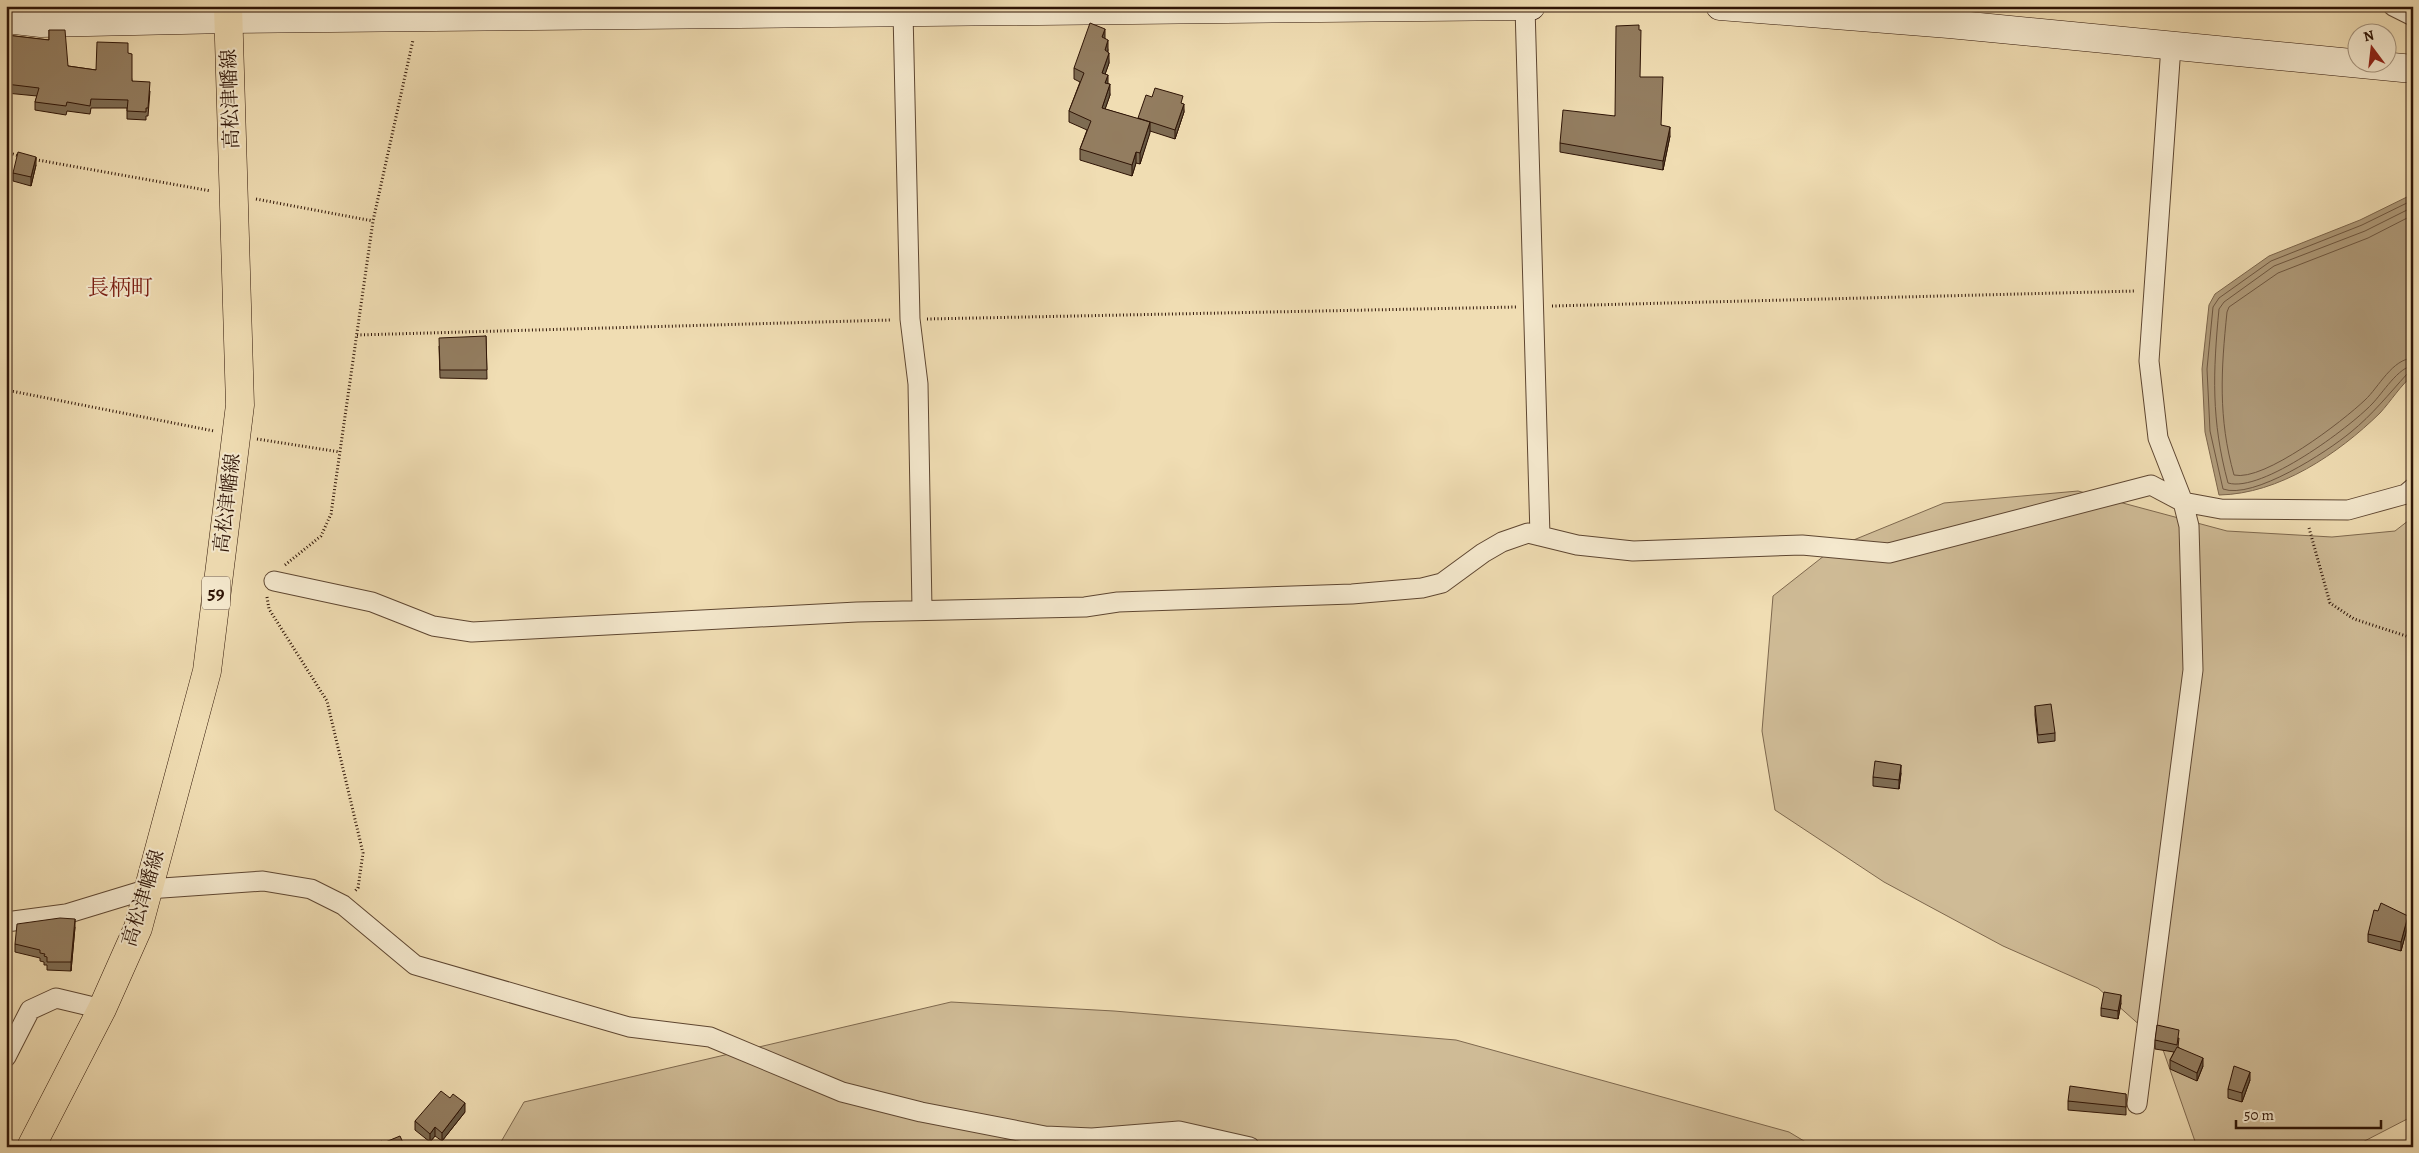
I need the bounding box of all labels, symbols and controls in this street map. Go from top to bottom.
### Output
north arrow [2346,22,2396,72]
text: N [2361,25,2376,46]
street label: 高松津幡線 [215,49,245,149]
district label: 長柄町 [87,273,153,303]
street label: 高松津幡線 [208,452,246,554]
road number: 59 [202,576,230,610]
street label: 高松津幡線 [115,846,171,950]
scale bar [2236,1098,2382,1130]
text: 50 m [2244,1105,2274,1125]

